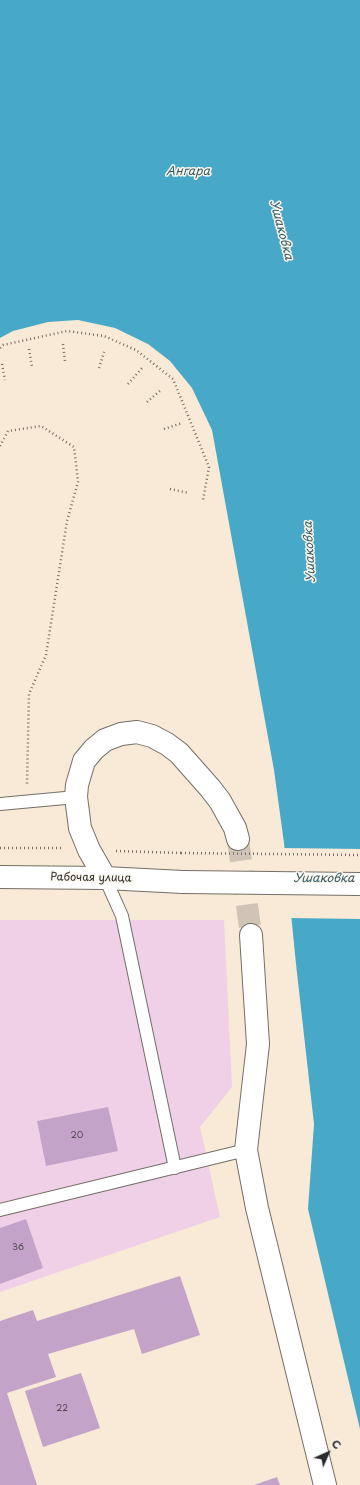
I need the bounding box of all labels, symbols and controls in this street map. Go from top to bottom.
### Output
water label: Ангара [166,165,210,179]
water label: Ушаковка [266,199,296,261]
water label: Ушаковка [301,521,319,583]
street label: Рабочая улица [50,871,132,885]
water label: Ушаковка [293,872,355,886]
house number: 20 [71,1131,83,1141]
house number: 36 [12,1243,24,1253]
house number: 22 [56,1404,68,1414]
north arrow [308,1433,348,1473]
text: С [328,1435,346,1453]

